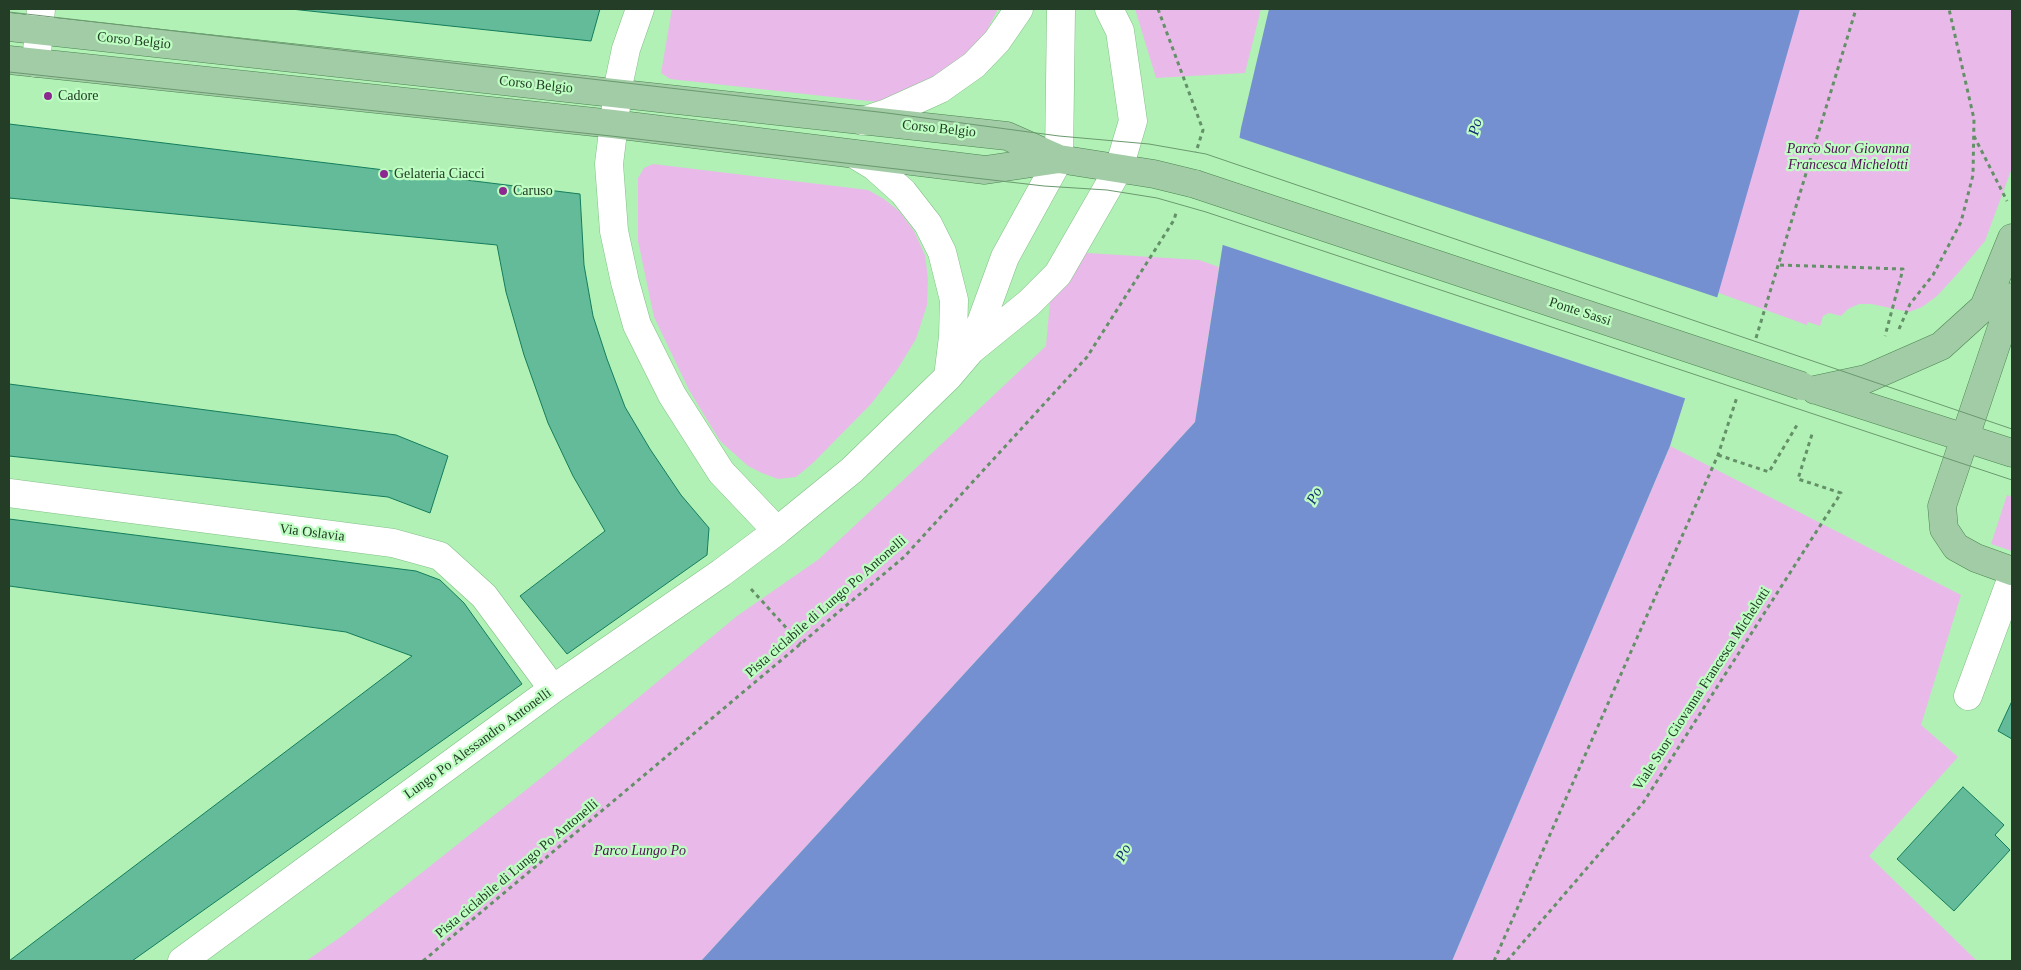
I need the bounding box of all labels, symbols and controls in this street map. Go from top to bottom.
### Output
street label: Corso Belgio [96,29,172,53]
street label: Corso Belgio [498,73,574,97]
place label: Cadore [58,88,98,104]
marker: Cadore [42,90,54,102]
street label: Corso Belgio [901,117,977,141]
water label: Po [1465,117,1487,137]
park label: Parco Suor Giovanna Francesca Michelotti [1787,141,1909,174]
place label: Gelateria Ciacci [394,166,485,182]
marker: Gelateria Ciacci [378,168,390,180]
place label: Caruso [513,183,553,199]
marker: Caruso [497,185,509,197]
street label: Ponte Sassi [1547,294,1613,330]
water label: Po [1303,484,1327,508]
street label: Via Oslavia [278,521,346,545]
street label: Pista ciclabile di Lungo Po Antonelli [742,533,910,681]
street label: Viale Suor Giovanna Francesca Michelotti [1630,584,1774,794]
street label: Lungo Po Alessandro Antonelli [401,685,555,803]
street label: Pista ciclabile di Lungo Po Antonelli [432,796,602,942]
water label: Po [1112,841,1136,865]
park label: Parco Lungo Po [594,843,686,859]

